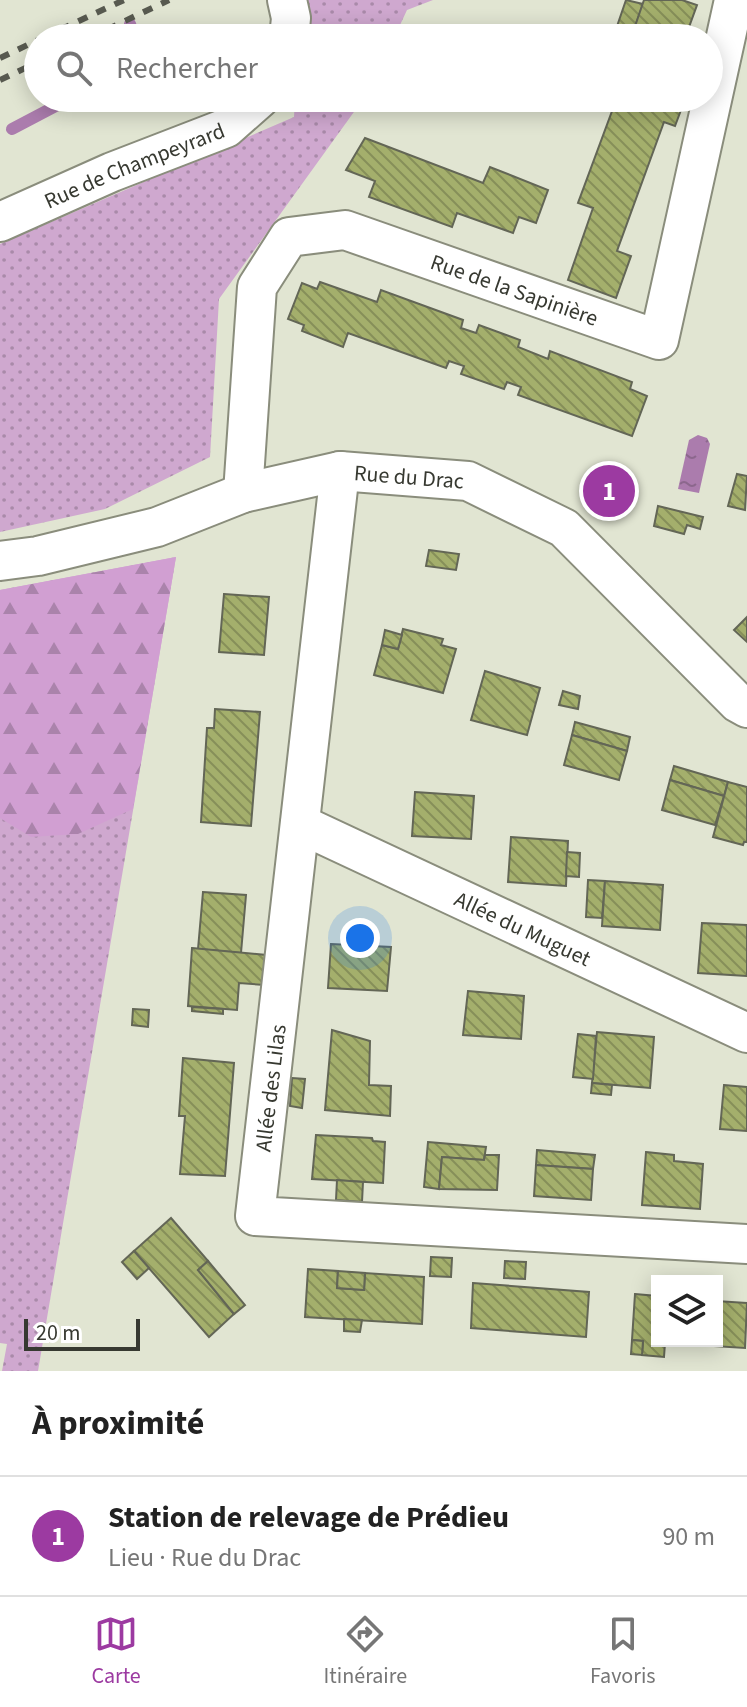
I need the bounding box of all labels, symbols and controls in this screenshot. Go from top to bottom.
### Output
search box [24,24,723,112]
icon: search [52,46,96,90]
text: Rechercher [116,47,258,90]
street label: Rue de Champeyrard [39,115,230,217]
street label: Rue de la Sapinière [426,246,603,335]
street label: Rue du Drac [353,457,465,498]
pin: 1 [583,461,635,521]
street label: Allée du Muguet [449,883,596,975]
your location [340,918,380,958]
street label: Allée des Lilas [247,1023,295,1154]
map controls [651,1275,723,1347]
button: layers [651,1275,723,1347]
scale bar [24,1315,140,1351]
text: 20 m [36,1317,81,1349]
text: À proximité [32,1399,204,1448]
text: Station de relevage de Prédieu [108,1496,509,1539]
text: 1 [51,1518,65,1555]
text: 90 m [662,1518,715,1555]
text: Lieu · Rue du Drac [108,1539,301,1576]
tab: Carte [91,1612,141,1692]
tab: Itinéraire [324,1612,407,1692]
tab: Favoris [590,1612,656,1692]

